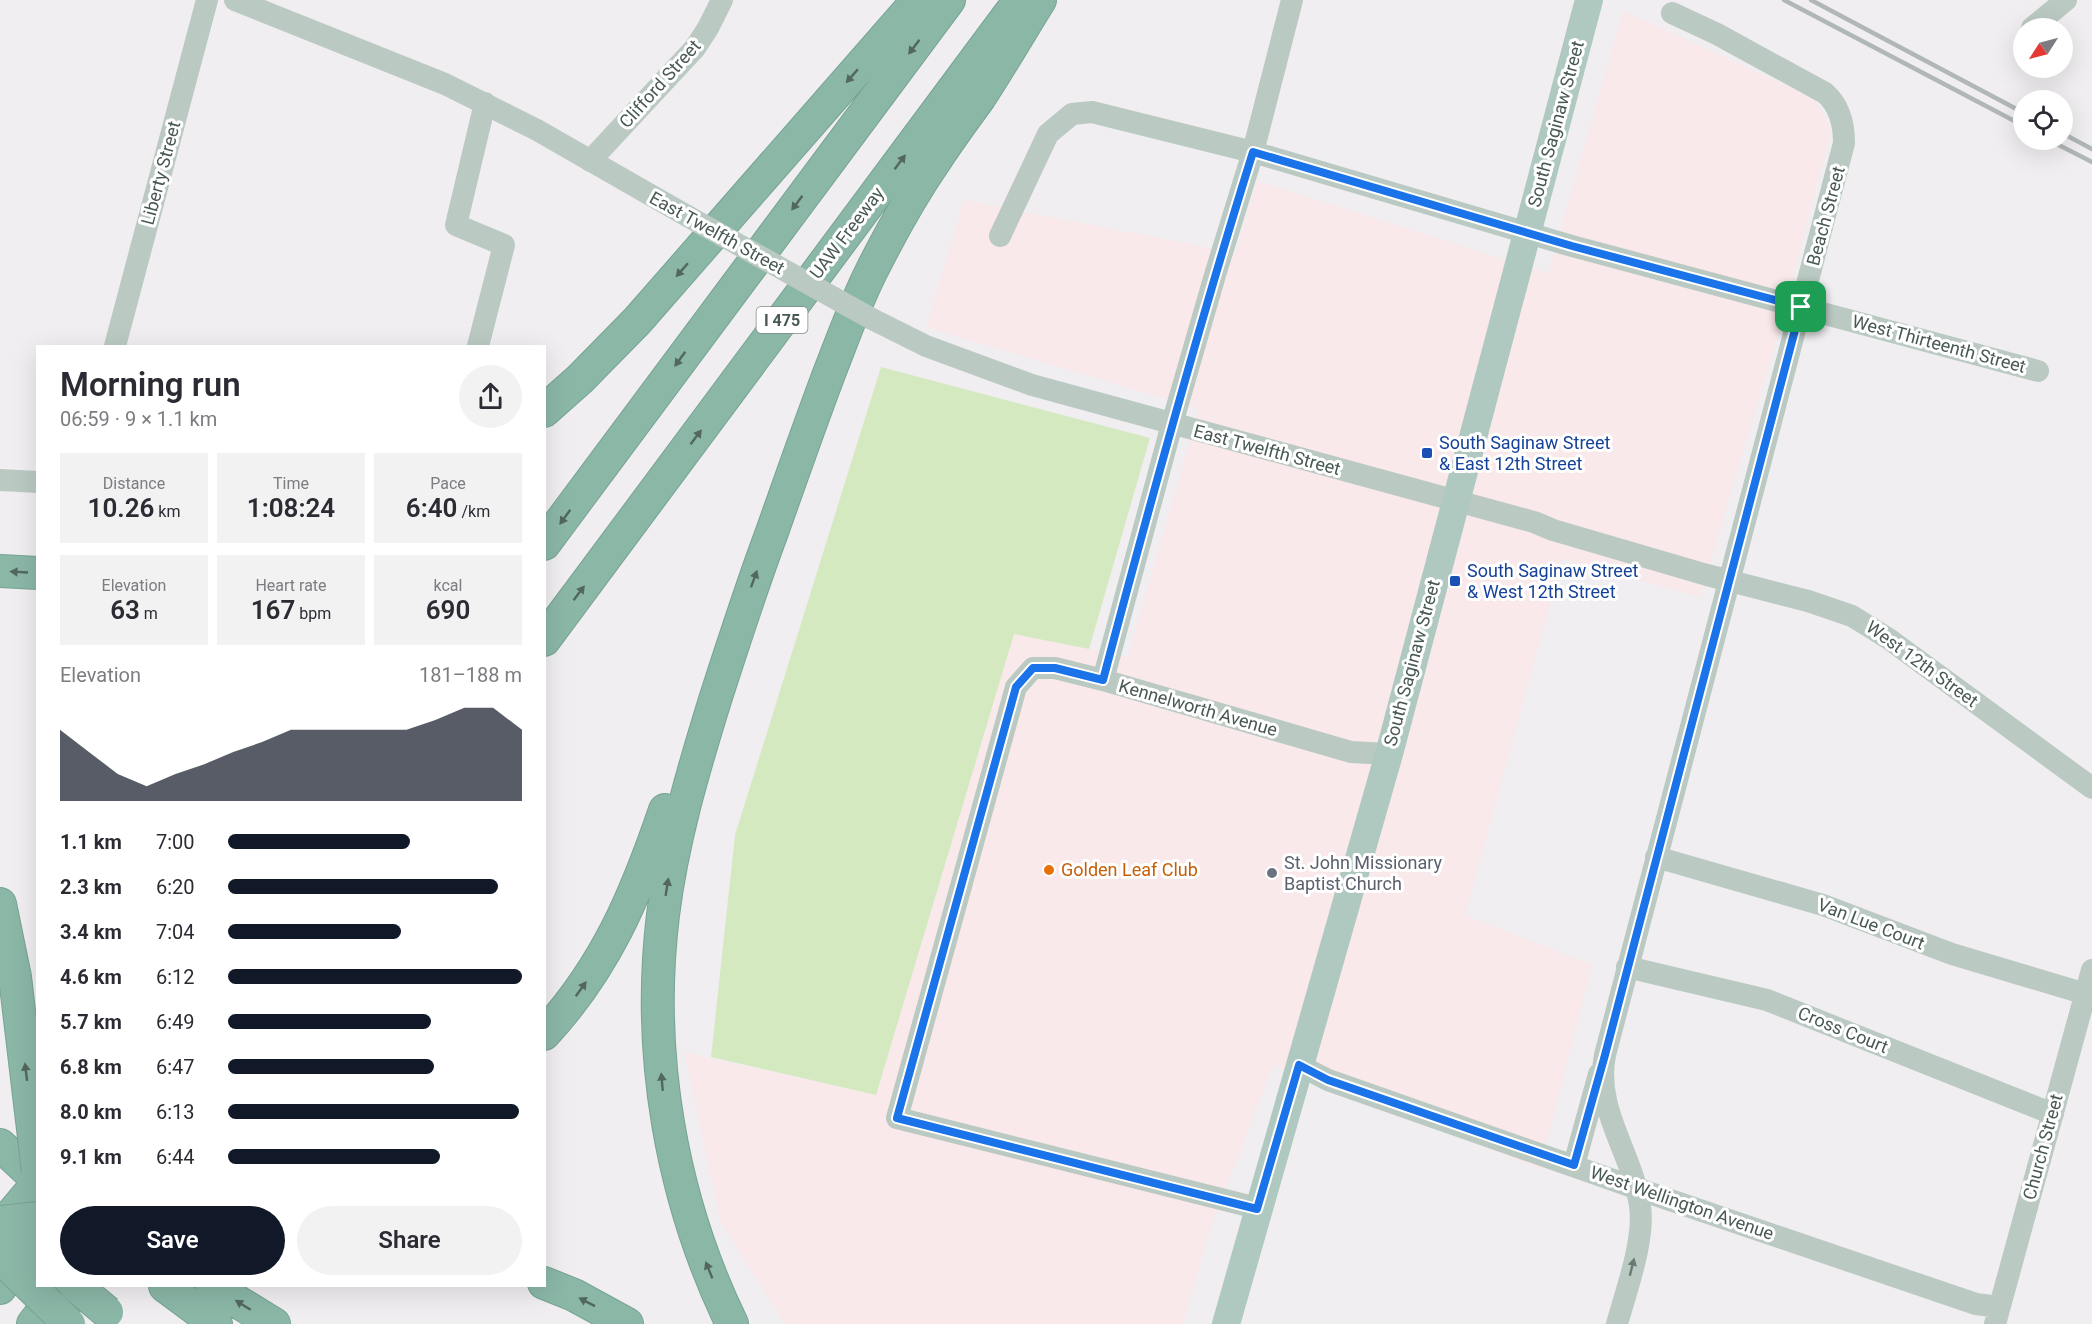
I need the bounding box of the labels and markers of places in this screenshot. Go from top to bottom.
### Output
pin [1775,281,1826,332]
place label: South Saginaw Street & East 12th Street [1439,432,1610,474]
marker: South Saginaw Street & East 12th Street [1420,446,1434,460]
place label: South Saginaw Street & West 12th Street [1467,560,1638,602]
marker: South Saginaw Street & West 12th Street [1448,574,1462,588]
place label: St. John Missionary Baptist Church [1284,852,1443,894]
place label: Golden Leaf Club [1061,859,1198,880]
marker: Golden Leaf Club [1042,863,1056,877]
marker: St. John Missionary Baptist Church [1265,866,1279,880]

